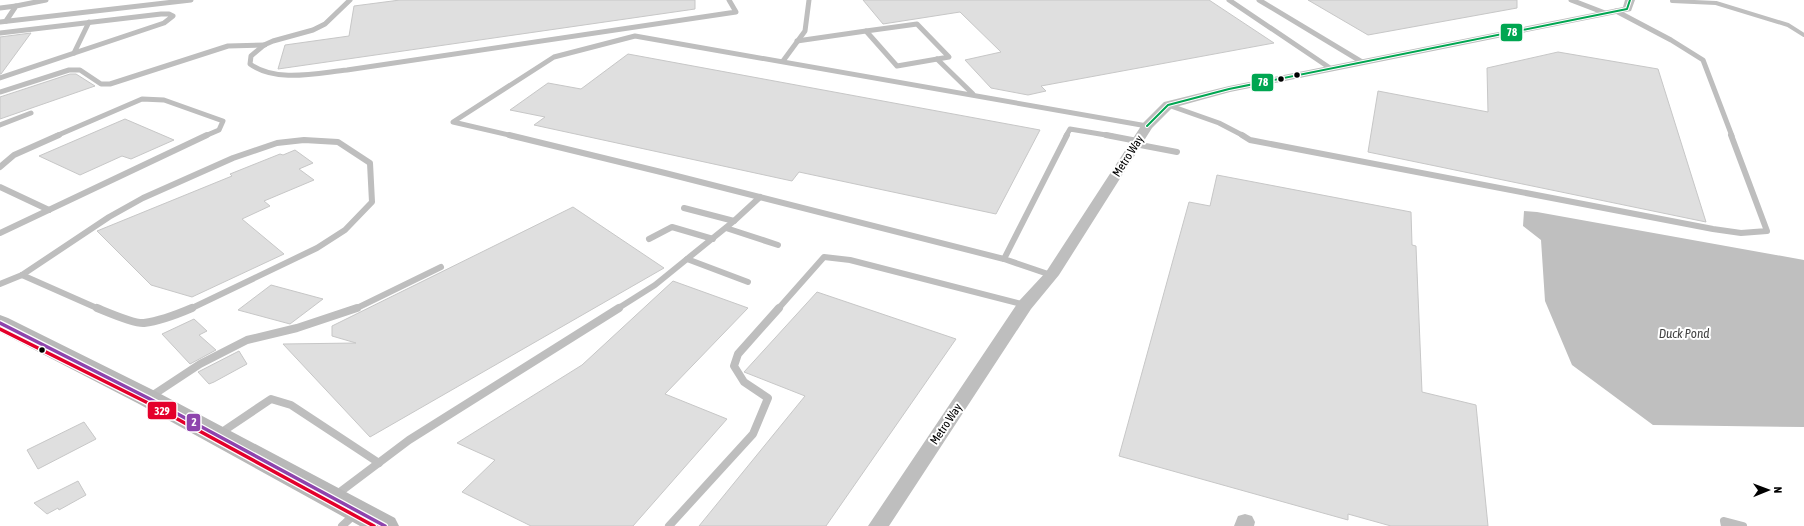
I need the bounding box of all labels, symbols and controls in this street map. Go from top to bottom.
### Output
line badge: 78 [1500,23,1523,42]
text: 78 [1507,26,1517,38]
unlabelled marker [1292,70,1302,80]
line badge: 78 [1251,73,1274,92]
unlabelled marker [1276,74,1286,84]
text: 78 [1258,76,1268,88]
street label: Metro Way [1109,133,1147,179]
water label: Duck Pond [1659,326,1709,341]
unlabelled marker [37,345,47,355]
line badge: 329 [147,401,177,420]
street label: Metro Way [927,401,965,447]
text: 329 [154,405,170,417]
line badge: 2 [186,413,201,432]
text: 2 [191,416,197,428]
north arrow [1748,470,1788,510]
text: N [1772,486,1784,493]

